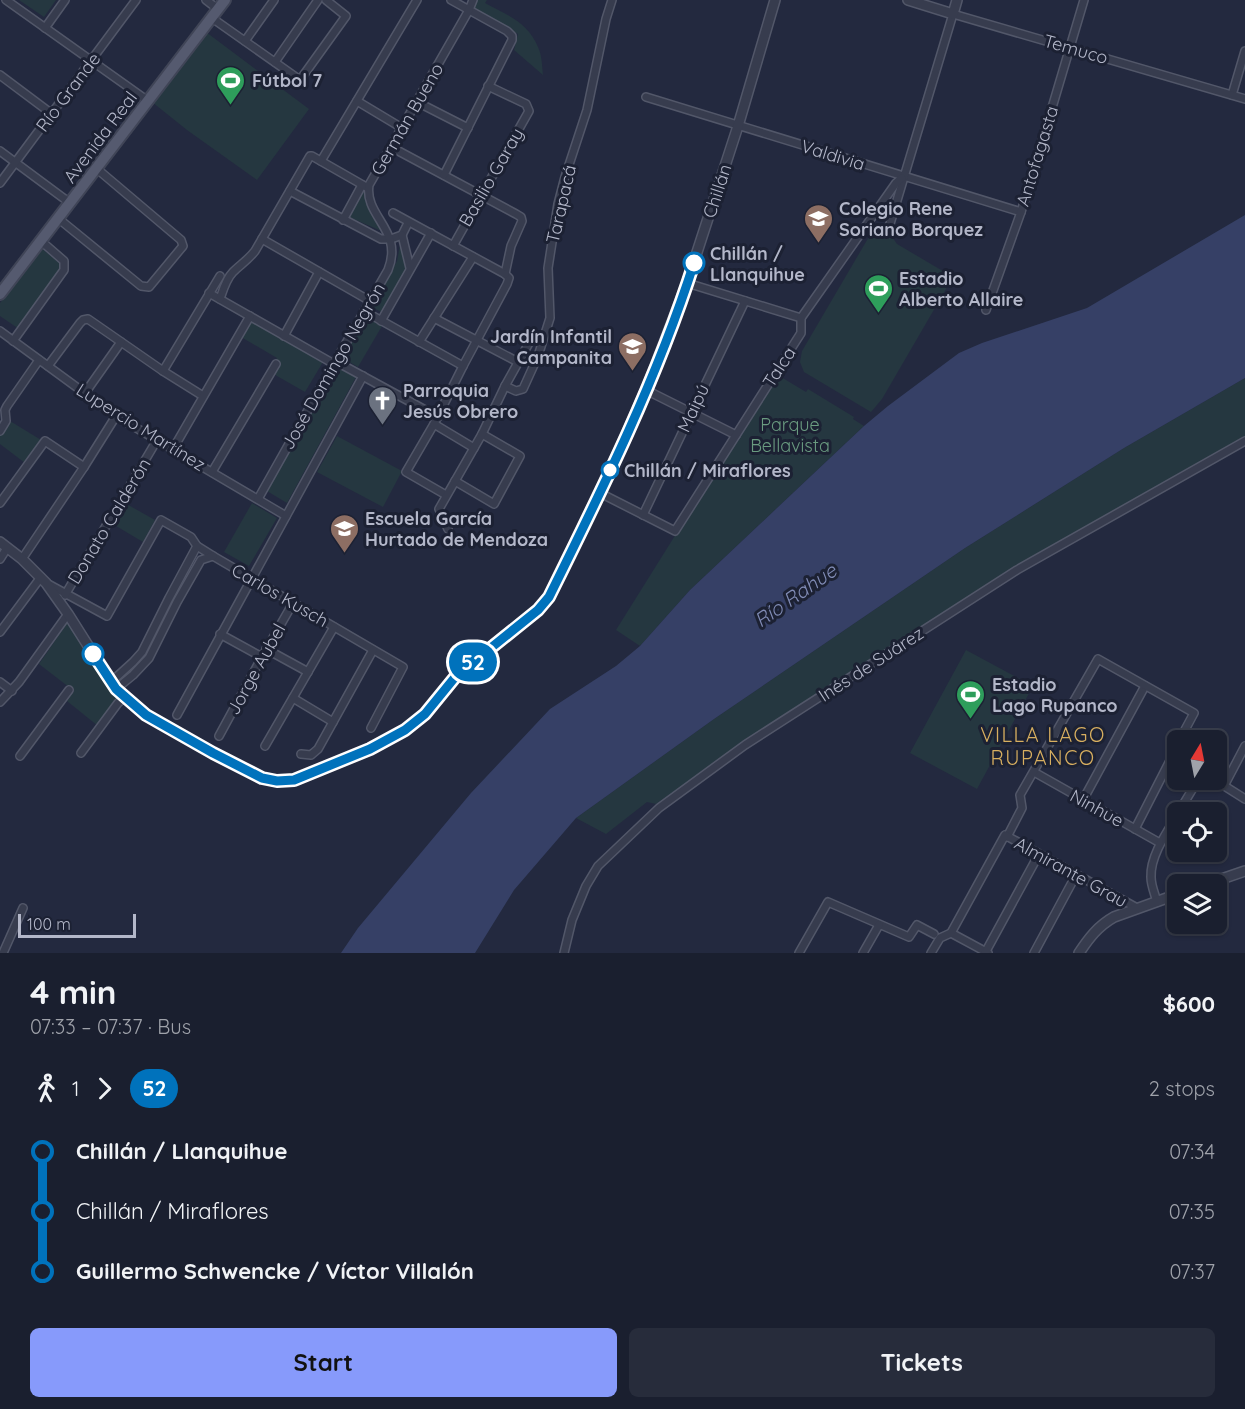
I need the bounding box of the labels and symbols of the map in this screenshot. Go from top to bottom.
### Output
street label: Temuco [1041,29,1111,69]
street label: Río Grande [31,48,105,136]
street label: Germán Bueno [366,59,448,179]
sports icon: Fútbol 7 [215,64,247,106]
place label: Fútbol 7 [252,69,322,92]
street label: Avenida Real [58,87,142,187]
street label: Antofagasta [1011,103,1063,209]
street label: Basilio Garay [453,124,529,230]
street label: Valdivia [798,134,868,176]
street label: Chillán [697,161,737,221]
street label: Tarapacá [541,163,581,245]
place label: Colegio Rene Soriano Borquez [839,197,983,241]
school or university icon: Colegio Rene Soriano Borquez [802,202,834,244]
place label: Chillán / Llanquihue [710,242,805,286]
marker: Chillán / Llanquihue [683,252,705,274]
place label: Estadio Alberto Allaire [899,267,1023,311]
sports icon: Estadio Alberto Allaire [862,272,894,314]
street label: José Domingo Negrón [276,279,390,453]
place label: Jardín Infantil Campanita [490,325,612,369]
school or university icon: Jardín Infantil Campanita [617,330,649,372]
street label: Talca [757,342,801,392]
street label: Lupercio Martínez [72,378,210,476]
place label: Parroquia Jesús Obrero [403,379,518,423]
street label: Maipú [672,380,714,436]
church icon: Parroquia Jesús Obrero [366,384,398,426]
park label: Parque Bellavista [750,413,830,457]
street label: Donato Calderón [62,454,156,588]
place label: Chillán / Miraflores [624,459,791,482]
marker: Chillán / Miraflores [601,461,619,479]
place label: Escuela García Hurtado de Mendoza [365,507,548,551]
school or university icon: Escuela García Hurtado de Mendoza [328,512,360,554]
water label: Río Rahue [749,557,842,632]
street label: Carlos Kusch [228,558,332,632]
street label: Jorge Aubel [222,619,290,719]
street label: Inés de Suárez [814,621,928,707]
line badge: 52 [446,642,500,682]
unlabelled marker [82,643,104,665]
place label: Estadio Lago Rupanco [992,673,1118,717]
sports icon: Estadio Lago Rupanco [955,678,987,720]
district label: VILLA LAGO RUPANCO [980,722,1106,770]
north arrow [1167,730,1227,790]
street label: Ninhue [1066,784,1128,832]
street label: Almirante Grau [1011,832,1131,912]
scale bar [18,911,136,938]

